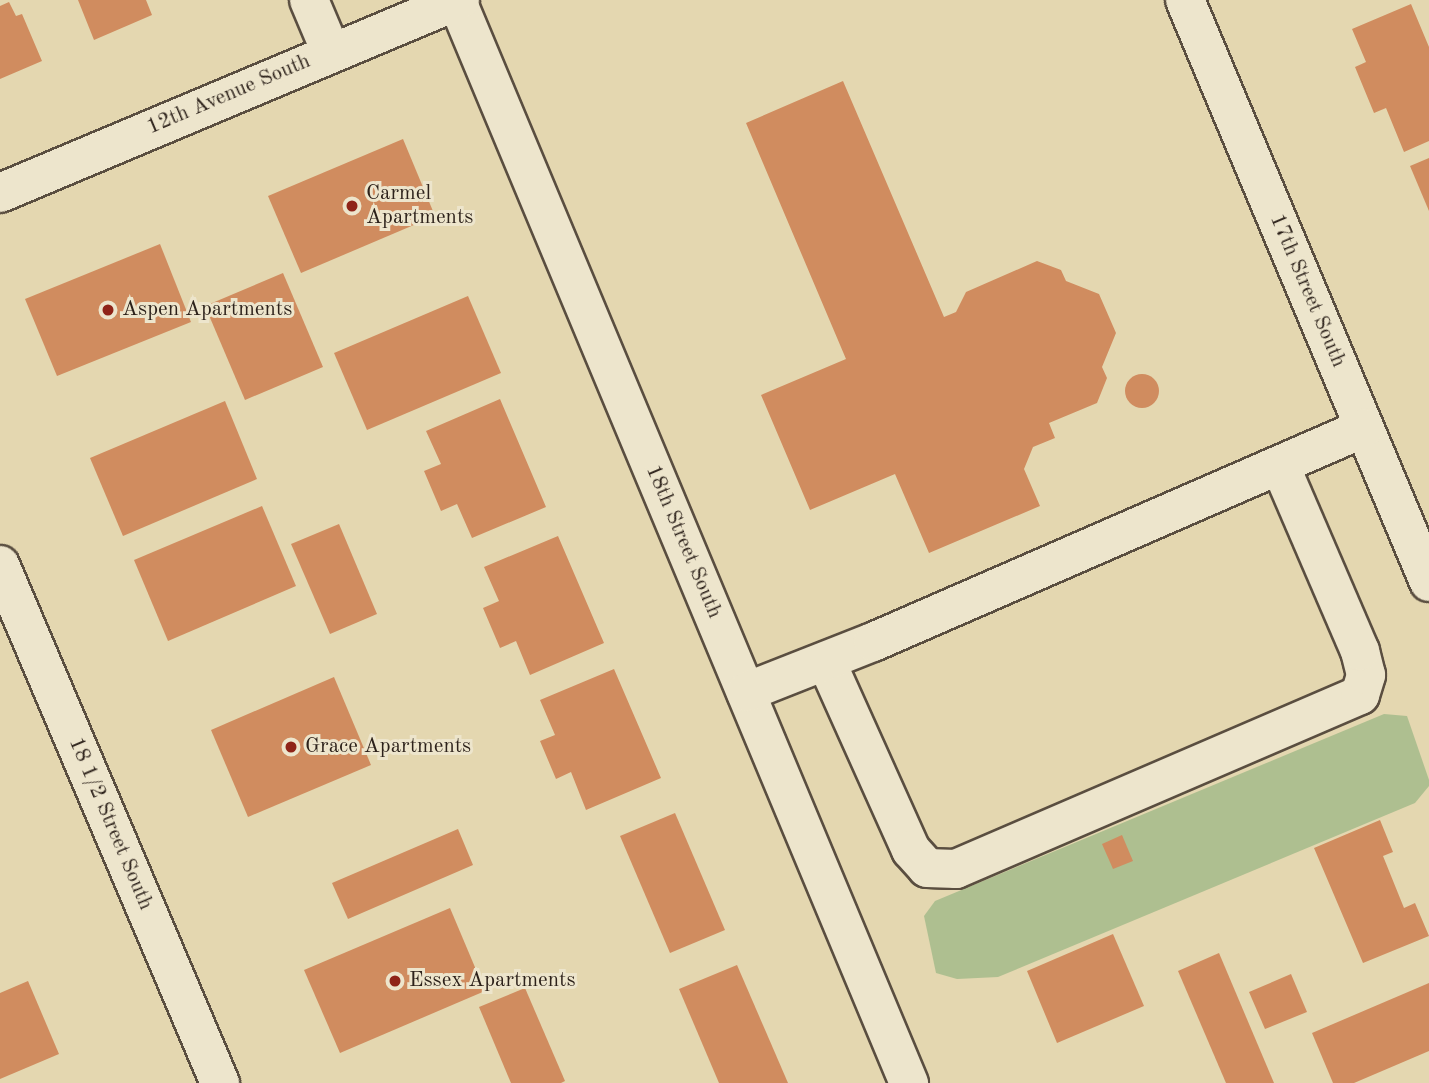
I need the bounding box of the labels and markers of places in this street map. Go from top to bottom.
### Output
place label: Carmel Apartments [366,181,473,231]
marker: Carmel Apartments [344,198,360,214]
place label: Aspen Apartments [122,297,292,323]
marker: Aspen Apartments [100,302,116,318]
place label: Grace Apartments [305,734,471,760]
marker: Grace Apartments [283,739,299,755]
place label: Essex Apartments [409,968,576,994]
marker: Essex Apartments [387,973,403,989]

